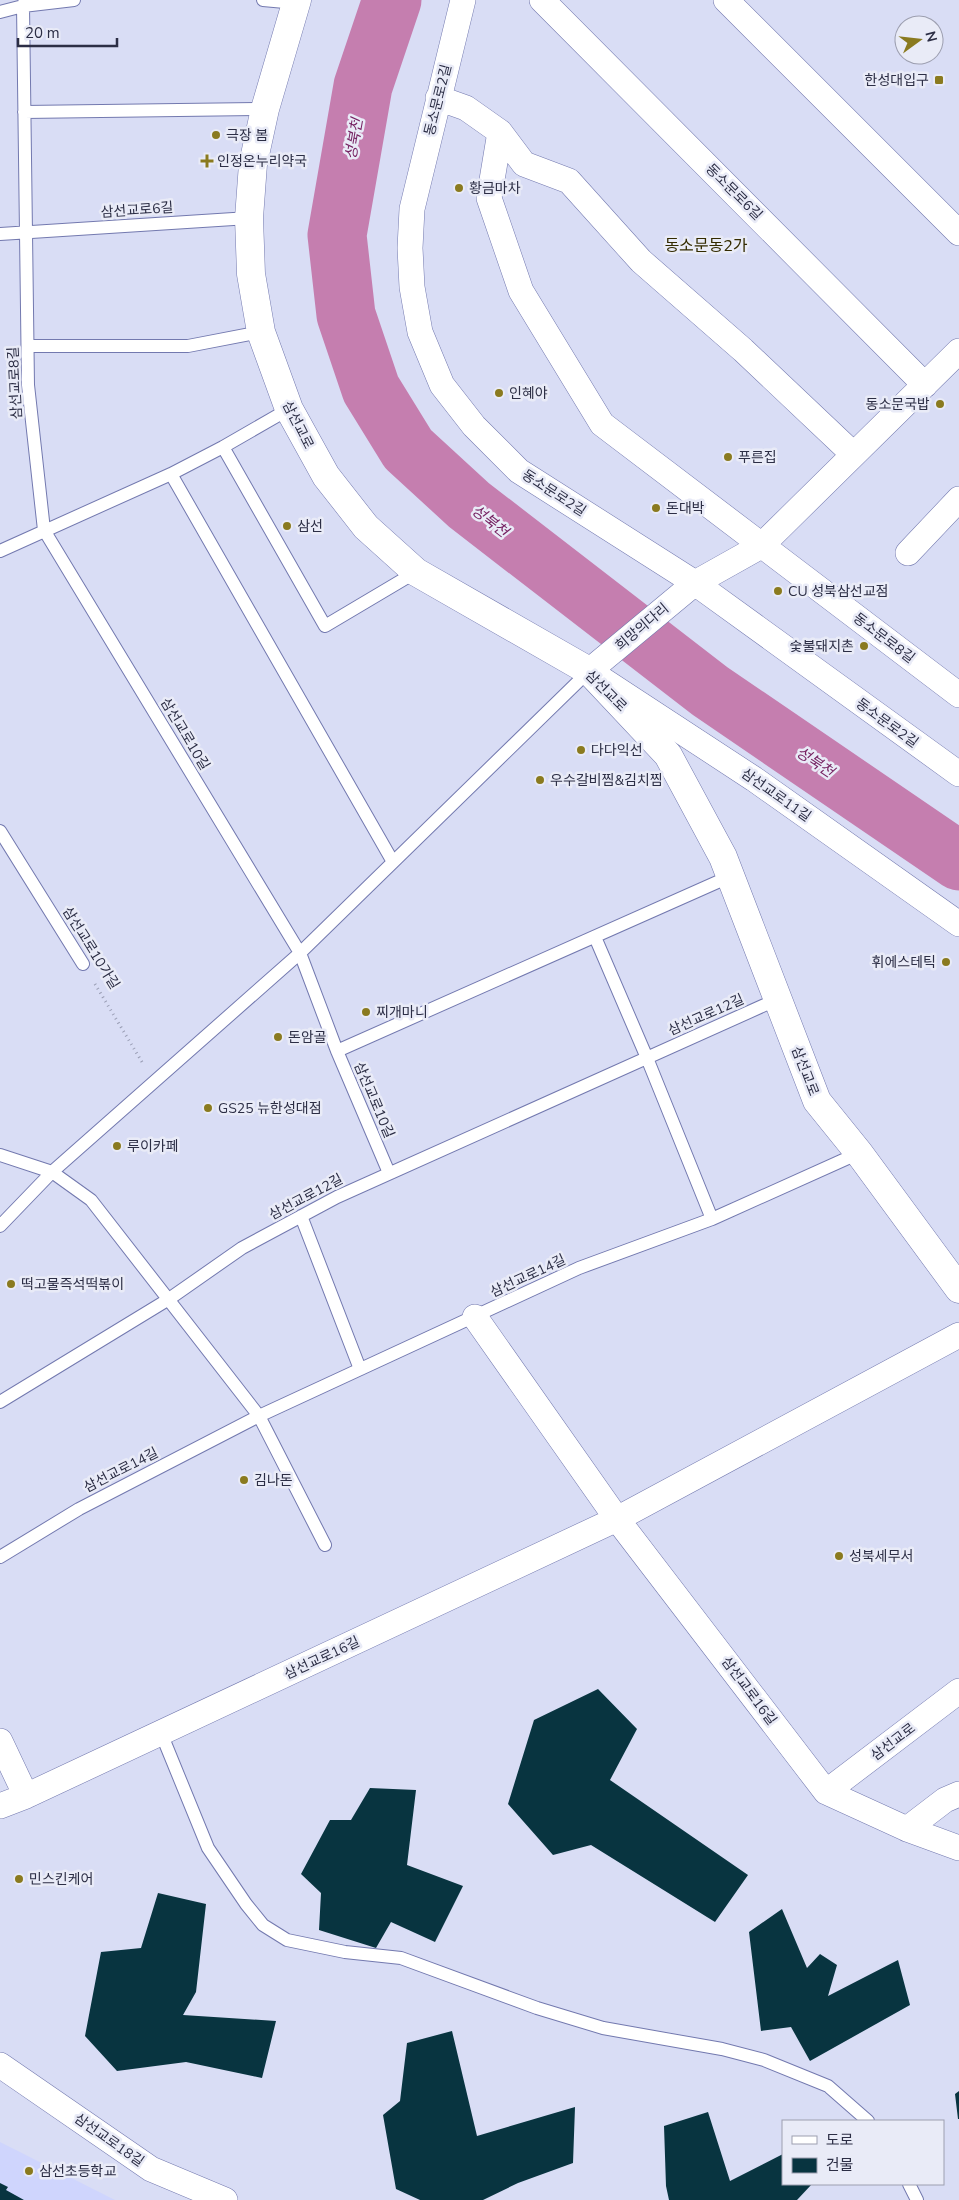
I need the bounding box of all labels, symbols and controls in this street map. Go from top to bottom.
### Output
scale bar [18,15,116,47]
north arrow [894,15,944,65]
text: 20 m [25,23,60,43]
text: N [921,29,942,44]
street label: 동소문로2길 [420,62,456,138]
place label: 한성대입구 [865,71,929,90]
marker: 한성대입구 [933,74,945,86]
water label: 성북천 [341,115,368,161]
place label: 극장 봄 [226,126,268,145]
marker: 극장 봄 [210,129,222,141]
place label: 인정온누리약국 [217,152,307,171]
marker: 인정온누리약국 [201,155,213,167]
street label: 동소문로6길 [702,160,766,224]
place label: 황금마차 [469,179,521,198]
marker: 황금마차 [453,182,465,194]
street label: 삼선교로6길 [100,198,174,222]
district label: 동소문동2가 [664,235,748,257]
street label: 삼선교로8길 [4,346,26,420]
place label: 인혜야 [509,384,548,403]
marker: 인혜야 [493,387,505,399]
place label: 동소문국밥 [866,395,930,414]
street label: 삼선교로 [278,398,318,452]
marker: 동소문국밥 [934,398,946,410]
place label: 푸른집 [738,448,777,467]
marker: 푸른집 [722,451,734,463]
street label: 동소문로2길 [518,465,590,521]
place label: 돈대박 [666,499,705,518]
water label: 성북천 [468,500,514,543]
marker: 돈대박 [650,502,662,514]
place label: 삼선 [297,517,323,536]
marker: 삼선 [281,520,293,532]
place label: CU 성북삼선교점 [788,582,889,601]
marker: CU 성북삼선교점 [772,585,784,597]
street label: 희망의다리 [611,599,673,655]
street label: 동소문로8길 [849,609,919,667]
place label: 숯불돼지촌 [790,637,854,656]
marker: 숯불돼지촌 [858,640,870,652]
street label: 삼선교로 [581,666,631,716]
street label: 삼선교로10길 [156,694,214,774]
street label: 동소문로2길 [852,694,922,752]
place label: 다다익선 [591,741,643,760]
water label: 성북천 [792,742,840,783]
marker: 다다익선 [575,744,587,756]
street label: 삼선교로11길 [737,764,815,826]
place label: 우수갈비찜&김치찜 [550,771,663,790]
marker: 우수갈비찜&김치찜 [534,774,546,786]
street label: 삼선교로10가길 [58,903,124,993]
place label: 휘에스테틱 [872,953,936,972]
marker: 휘에스테틱 [940,956,952,968]
street label: 삼선교로12길 [665,990,747,1040]
place label: 찌개마니 [376,1003,428,1022]
marker: 찌개마니 [360,1006,372,1018]
place label: 돈암골 [288,1028,327,1047]
marker: 돈암골 [272,1031,284,1043]
street label: 삼선교로 [787,1044,823,1099]
street label: 삼선교로10길 [349,1059,399,1141]
place label: GS25 뉴한성대점 [218,1099,322,1118]
marker: GS25 뉴한성대점 [202,1102,214,1114]
place label: 루이카페 [127,1137,179,1156]
marker: 루이카페 [111,1140,123,1152]
street label: 삼선교로12길 [266,1170,346,1224]
street label: 삼선교로14길 [487,1250,569,1302]
place label: 떡고물즉석떡볶이 [21,1275,124,1294]
marker: 떡고물즉석떡볶이 [5,1278,17,1290]
street label: 삼선교로14길 [81,1443,161,1497]
place label: 김나돈 [254,1471,293,1490]
marker: 김나돈 [238,1474,250,1486]
place label: 성북세무서 [849,1547,913,1566]
marker: 성북세무서 [833,1550,845,1562]
street label: 삼선교로16길 [281,1632,363,1684]
street label: 삼선교로16길 [717,1653,781,1729]
street label: 삼선교로 [867,1719,919,1765]
place label: 민스킨케어 [29,1870,93,1889]
marker: 민스킨케어 [13,1873,25,1885]
street label: 삼선교로18길 [70,2109,148,2171]
legend [782,2120,944,2185]
text: 도로 [826,2130,854,2150]
text: 건물 [826,2155,854,2175]
place label: 삼선초등학교 [39,2162,116,2181]
marker: 삼선초등학교 [23,2165,35,2177]

